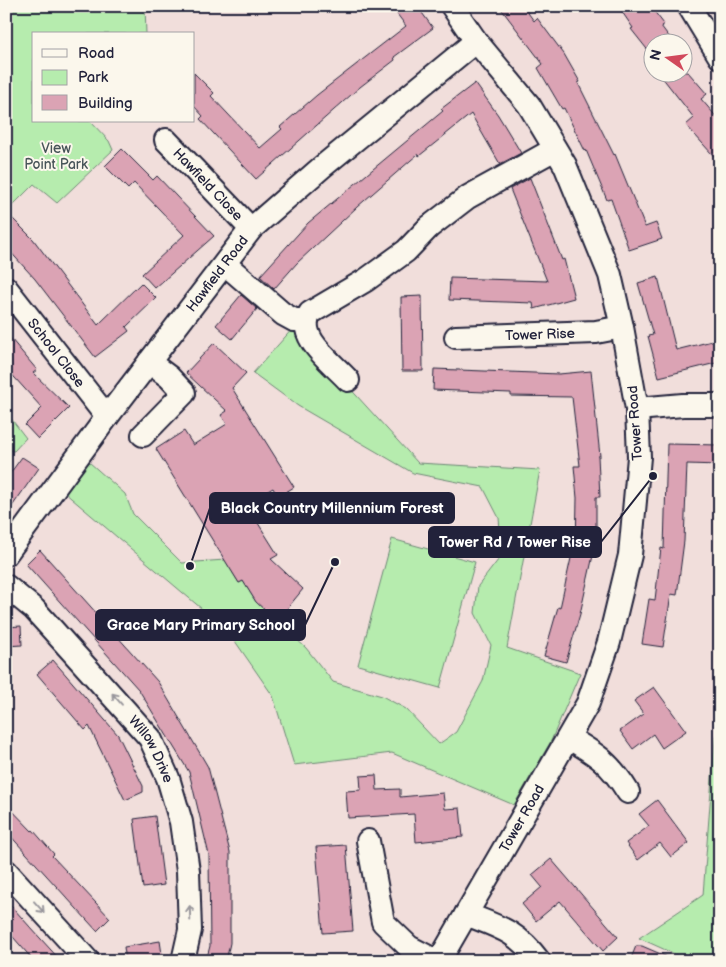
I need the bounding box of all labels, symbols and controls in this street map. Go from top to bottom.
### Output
legend [32,32,195,122]
north arrow [644,32,694,82]
text: Road [78,44,114,63]
text: N [646,48,665,62]
text: Park [78,68,109,87]
text: Building [78,94,133,113]
park label: View Point Park [24,140,88,173]
street label: Hawfield Close [170,144,247,224]
street label: Hawfield Road [182,232,251,315]
street label: School Close [24,315,89,390]
street label: Tower Rise [505,324,575,344]
street label: Tower Road [624,385,646,461]
callout: Black Country Millennium Forest [210,493,454,523]
text: Black Country Millennium Forest [220,499,444,518]
callout: Tower Rd / Tower Rise [429,527,601,557]
text: Tower Rd / Tower Rise [439,533,591,552]
callout: Grace Mary Primary School [96,610,305,640]
text: Grace Mary Primary School [107,616,295,635]
one-way arrow [111,693,122,706]
street label: Willow Drive [125,712,177,784]
street label: Tower Road [495,781,548,855]
one-way arrow [33,900,45,913]
one-way arrow [185,905,194,921]

